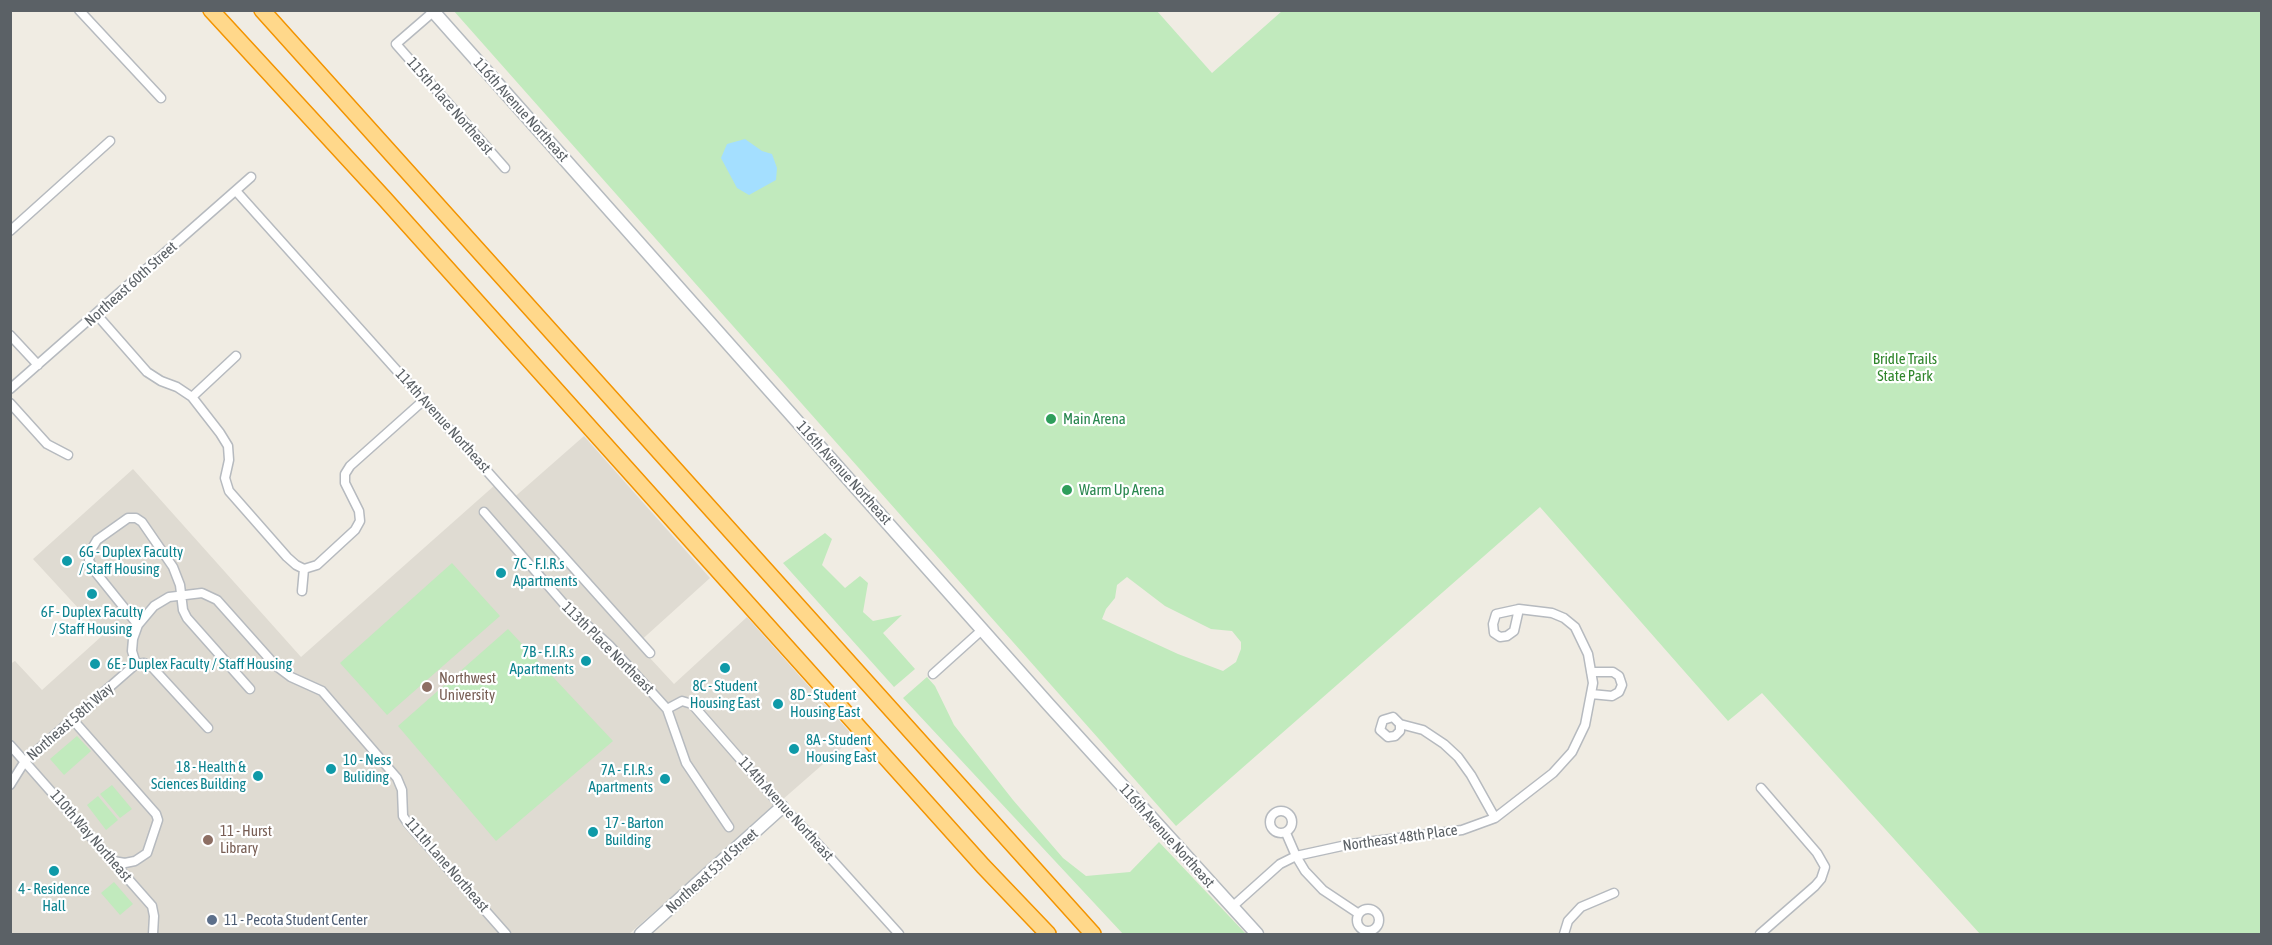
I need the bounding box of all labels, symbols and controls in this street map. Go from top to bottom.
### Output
street label: 115th Place Northeast [403,54,497,158]
street label: 116th Avenue Northeast [470,54,572,166]
street label: Northeast 60th Street [81,238,181,330]
park label: Bridle Trails State Park [1873,350,1937,385]
street label: 114th Avenue Northeast [392,365,494,477]
place label: Main Arena [1063,410,1126,428]
marker: Main Arena [1044,412,1058,426]
street label: 116th Avenue Northeast [793,417,895,529]
place label: Warm Up Arena [1079,481,1165,499]
marker: Warm Up Arena [1060,483,1074,497]
place label: 6G - Duplex Faculty / Staff Housing [79,543,183,578]
marker: 6G - Duplex Faculty / Staff Housing [60,554,74,568]
place label: 7C - F.I.R.s Apartments [513,555,578,590]
marker: 7C - F.I.R.s Apartments [494,566,508,580]
marker: 6F - Duplex Faculty / Staff Housing [85,587,99,601]
street label: 113th Place Northeast [558,598,658,698]
place label: 6F - Duplex Faculty / Staff Housing [41,603,143,638]
place label: 7B - F.I.R.s Apartments [509,643,574,678]
marker: 7B - F.I.R.s Apartments [579,654,593,668]
place label: 6E - Duplex Faculty / Staff Housing [107,655,292,673]
marker: 6E - Duplex Faculty / Staff Housing [88,657,102,671]
marker: 8C - Student Housing East [718,661,732,675]
place label: Northwest University [439,669,496,704]
place label: 8C - Student Housing East [690,677,760,712]
street label: Northeast 58th Way [23,680,117,764]
marker: Northwest University [420,680,434,694]
place label: 8D - Student Housing East [790,686,861,721]
marker: 8D - Student Housing East [771,697,785,711]
place label: 8A - Student Housing East [806,731,877,766]
marker: 8A - Student Housing East [787,742,801,756]
place label: 10 - Ness Buliding [343,751,391,786]
street label: 114th Avenue Northeast [735,753,837,865]
place label: 18 - Health & Sciences Building [151,758,246,793]
place label: 7A - F.I.R.s Apartments [588,761,653,796]
marker: 10 - Ness Buliding [324,762,338,776]
marker: 18 - Health & Sciences Building [251,769,265,783]
marker: 7A - F.I.R.s Apartments [658,772,672,786]
street label: 116th Avenue Northeast [1116,780,1218,892]
street label: 110th Way Northeast [46,786,136,886]
street label: 111th Lane Northeast [401,814,493,916]
place label: 17 - Barton Building [605,814,664,849]
street label: Northeast 48th Place [1341,821,1459,855]
place label: 11 - Hurst Library [220,822,272,857]
marker: 17 - Barton Building [586,825,600,839]
street label: Northeast 53rd Street [662,825,762,917]
marker: 11 - Hurst Library [201,833,215,847]
marker: 4 - Residence Hall [47,864,61,878]
place label: 4 - Residence Hall [18,880,90,915]
place label: 11 - Pecota Student Center [224,911,368,929]
marker: 11 - Pecota Student Center [205,913,219,927]

